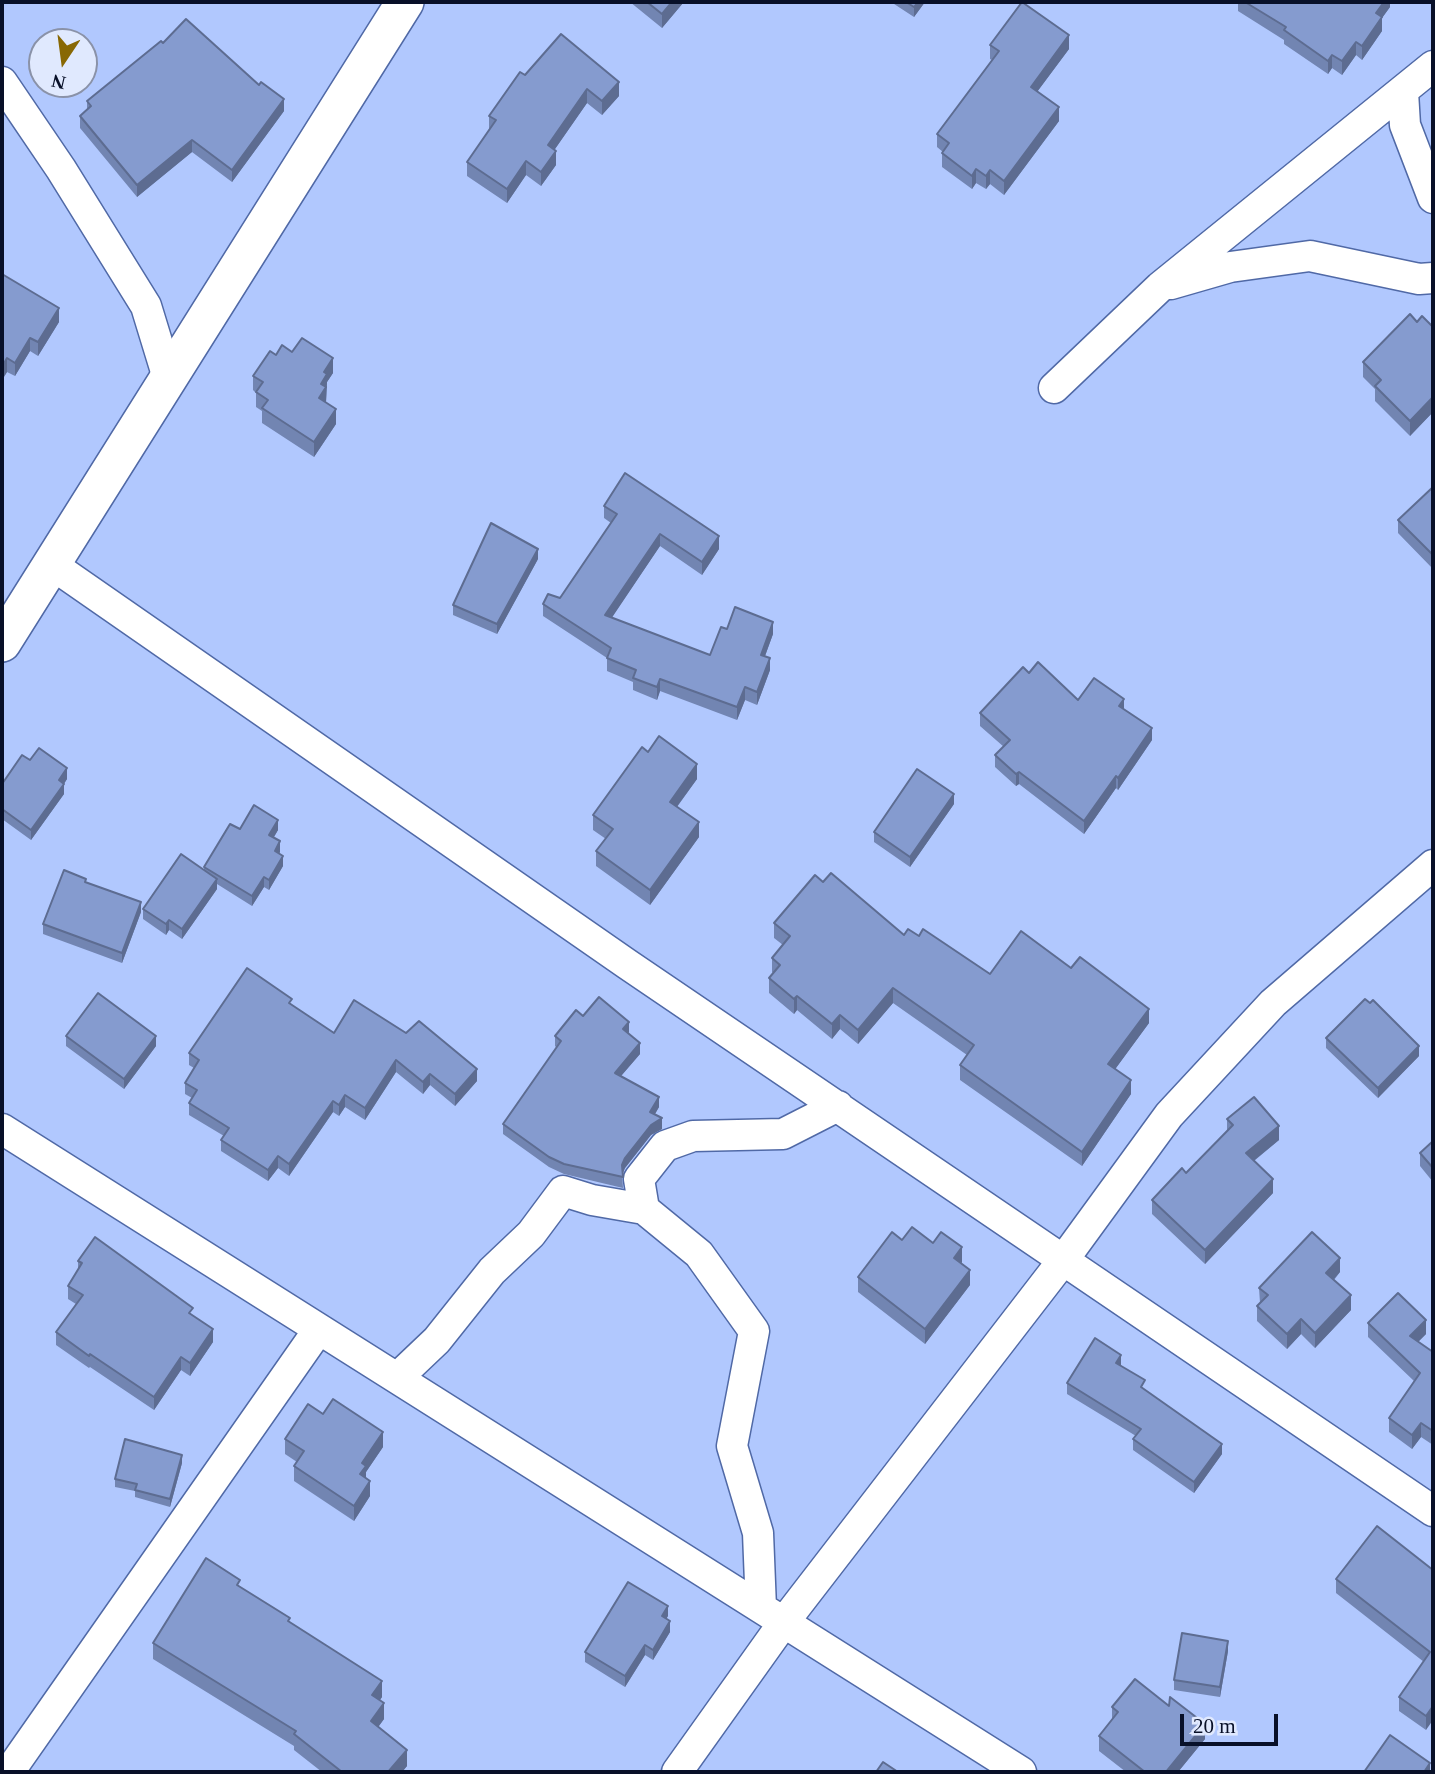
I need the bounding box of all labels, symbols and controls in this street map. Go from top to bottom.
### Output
north arrow [28,28,98,98]
text: N [50,70,68,94]
scale bar [1183,1700,1281,1744]
text: 20 m [1193,1714,1236,1738]

